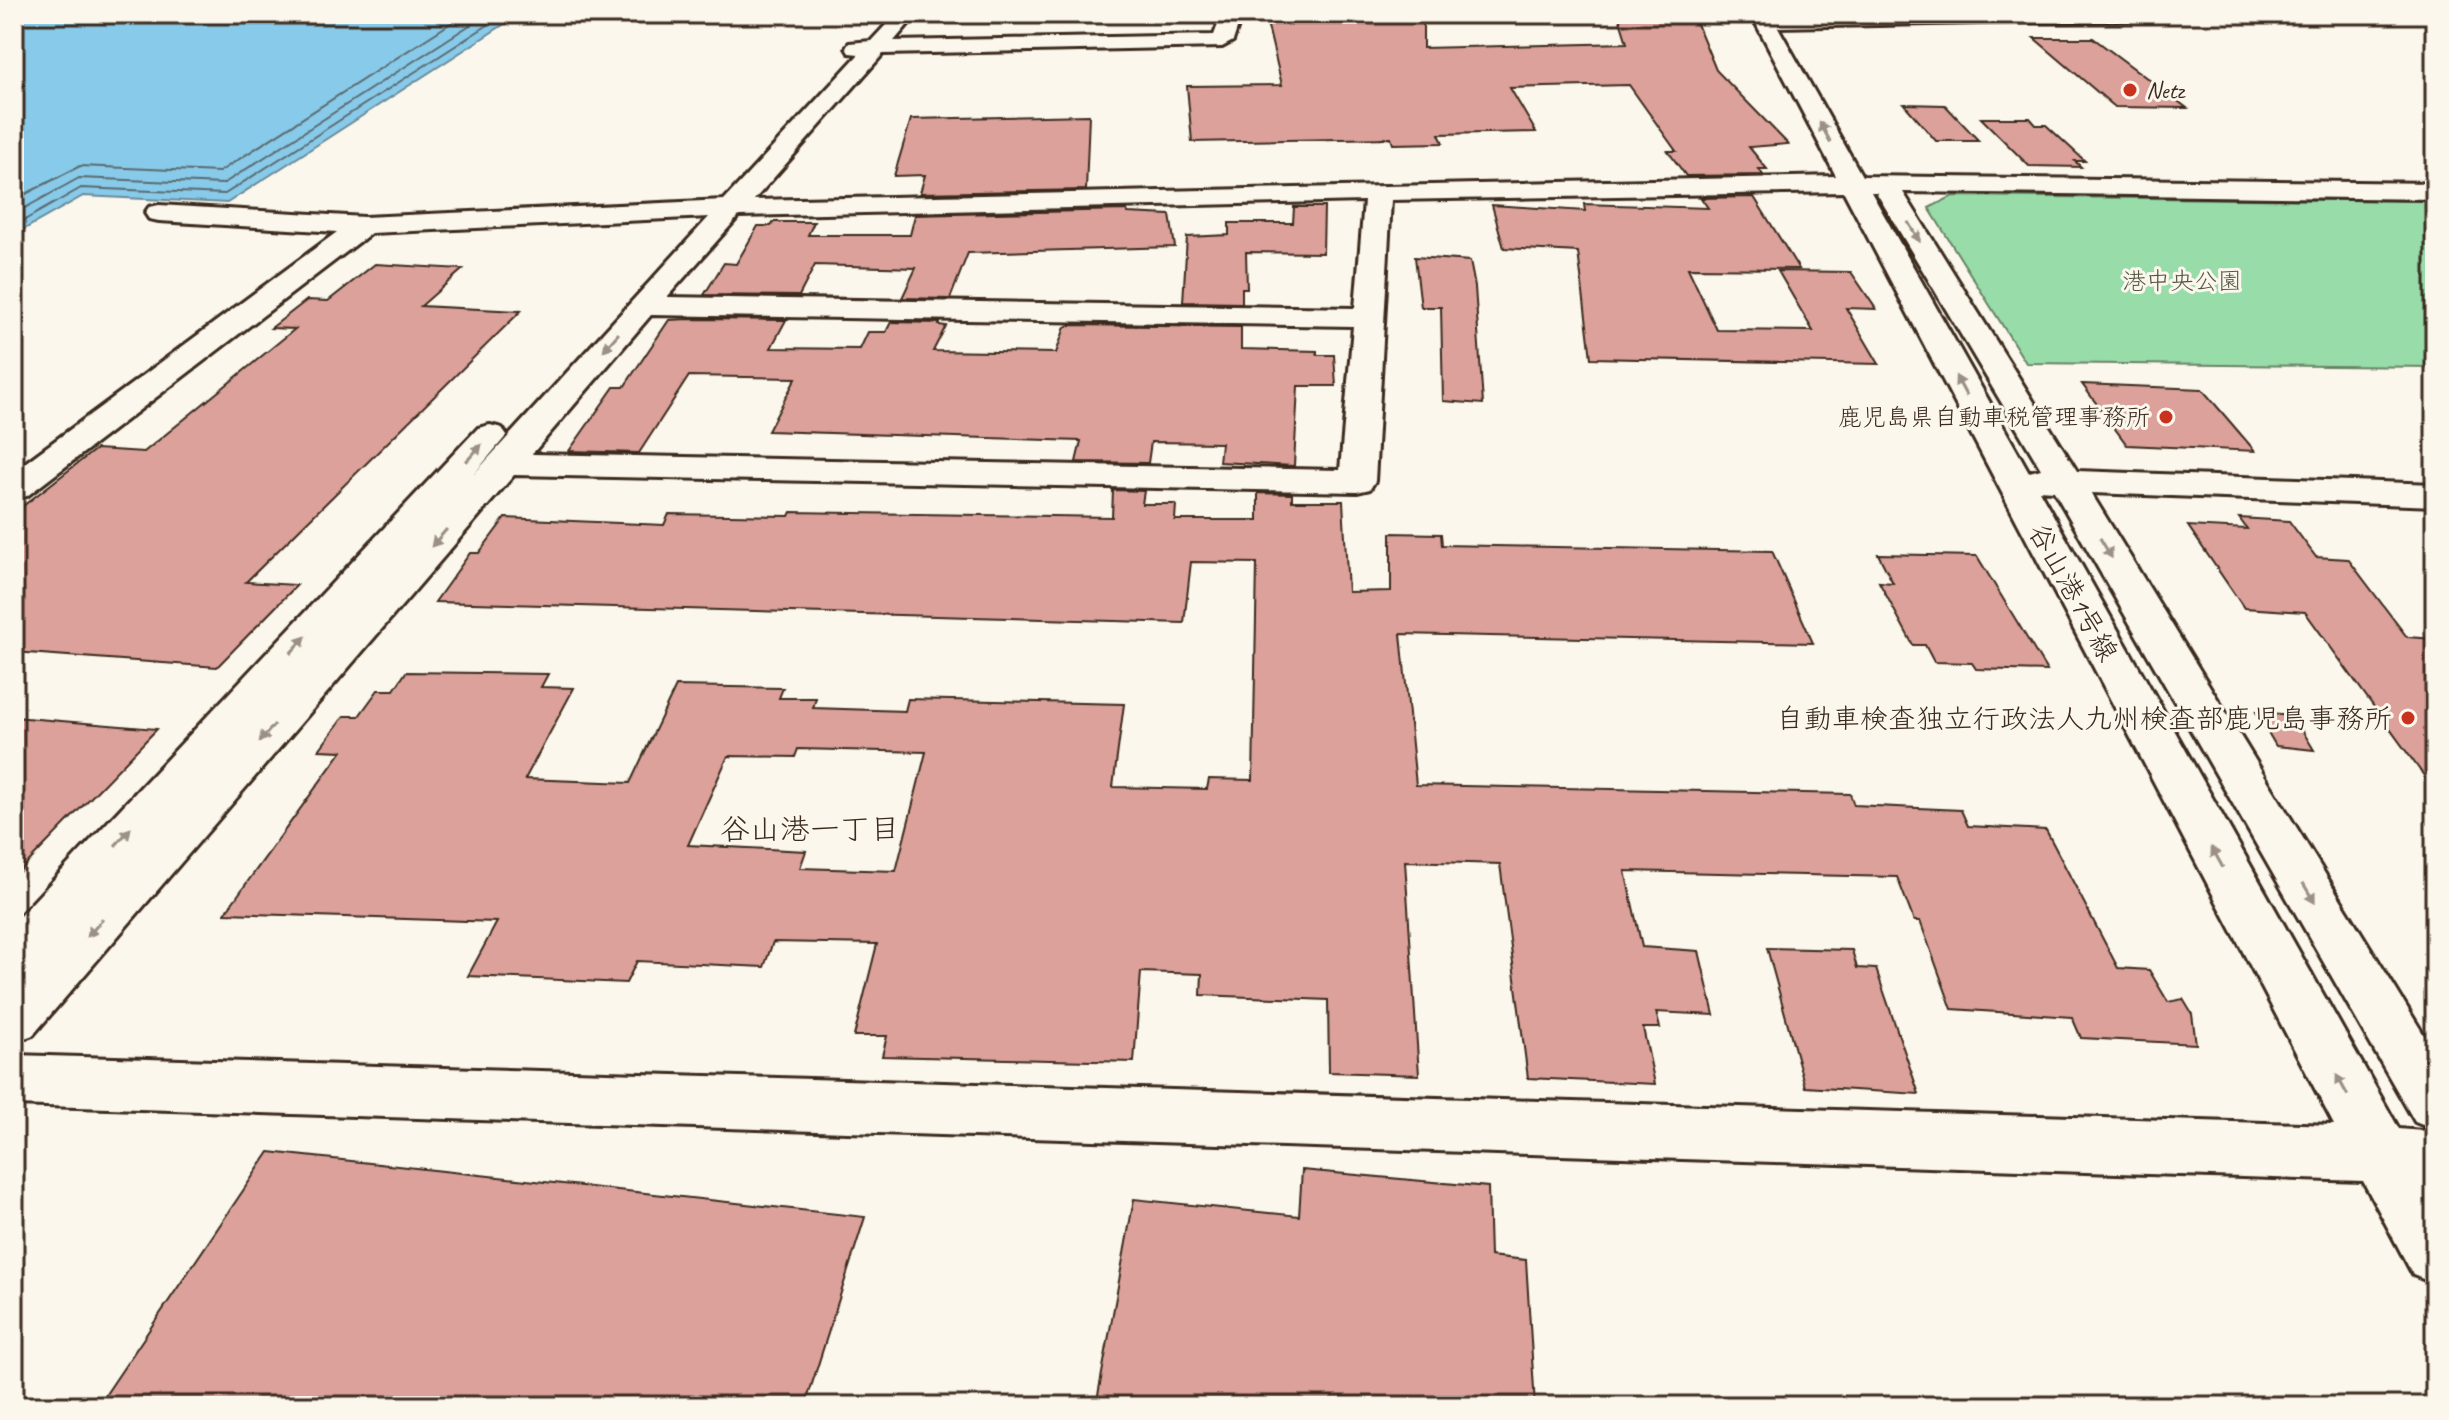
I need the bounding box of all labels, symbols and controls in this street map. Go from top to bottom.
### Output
place label: Netz [2146,75,2186,105]
marker: Netz [2121,81,2139,99]
one-way arrow [1818,121,1832,143]
one-way arrow [1907,221,1921,243]
park label: 港中央公園 [2122,266,2242,296]
one-way arrow [602,333,620,352]
one-way arrow [1955,374,1968,397]
place label: 鹿児島県自動車税管理事務所 [1838,402,2150,432]
marker: 鹿児島県自動車税管理事務所 [2157,408,2175,426]
one-way arrow [464,443,482,462]
street label: 谷山港1号線 [2021,517,2126,667]
one-way arrow [431,527,448,547]
one-way arrow [2099,537,2113,559]
one-way arrow [289,636,307,655]
place label: 自動車検査独立行政法人九州検査部鹿児島事務所 [1776,701,2392,736]
marker: 自動車検査独立行政法人九州検査部鹿児島事務所 [2399,709,2417,727]
one-way arrow [259,722,276,742]
district label: 谷山港一丁目 [720,810,900,848]
one-way arrow [114,828,132,847]
one-way arrow [2211,845,2224,868]
one-way arrow [2302,882,2316,904]
one-way arrow [87,917,104,937]
one-way arrow [2335,1074,2349,1096]

